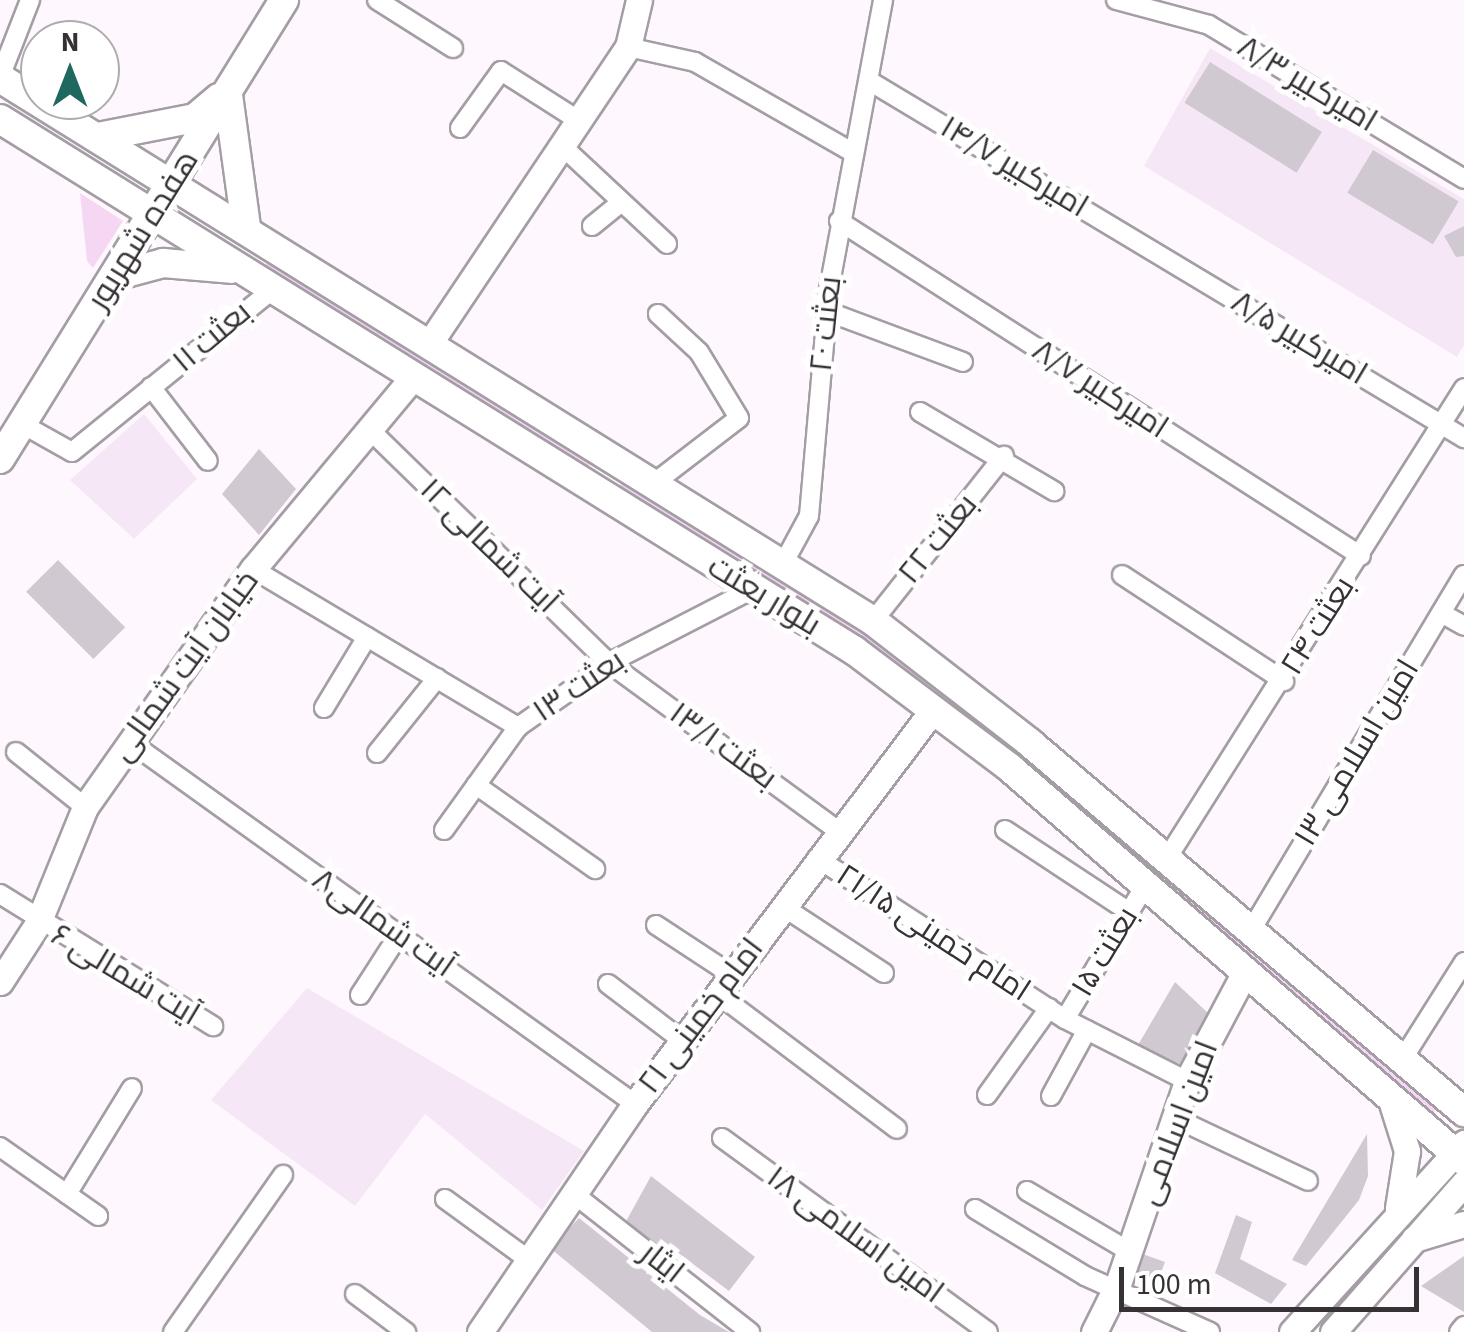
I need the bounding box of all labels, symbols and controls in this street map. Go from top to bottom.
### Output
north arrow [20,20,120,120]
text: N [61,22,79,62]
street label: امیرکبیر ۸/۳ [1230,27,1384,141]
street label: امیرکبیر ۱۴/۷ [933,108,1095,226]
street label: هفده شهریور [79,143,207,317]
street label: بعثت ۲۰ [802,274,850,374]
street label: امیرکبیر ۸/۵ [1224,282,1374,394]
street label: بعثت ۱۱ [165,293,259,381]
street label: امیرکبیر ۸/۷ [1025,331,1175,447]
street label: آیت شمالی ۱۲ [412,471,566,621]
street label: بعثت ۲۲ [890,486,986,592]
street label: بلوار بعثت [701,547,827,645]
street label: خیابان آیت شمالی [103,563,267,769]
street label: بعثت ۲۴ [1273,570,1363,682]
street label: بعثت ۱۳ [526,641,632,731]
street label: امین اسلامی ۱۳ [1286,653,1428,853]
street label: بعثت ۱۳/۱ [662,694,784,798]
street label: امام خمینی ۲۱/۱۵ [829,856,1037,1010]
street label: آیت شمالی۸ [305,860,461,986]
street label: بعثت ۱۵ [1063,900,1147,1004]
street label: آیت شمالی ۶ [44,916,206,1034]
street label: امام خمینی ۲۱ [630,931,772,1101]
street label: امین اسلامی [1129,1036,1227,1210]
street label: امین اسلامی ۱۸ [759,1158,951,1312]
street label: ایثار [633,1234,691,1292]
scale bar [1124,1247,1424,1309]
text: 100 m [1136,1263,1212,1306]

